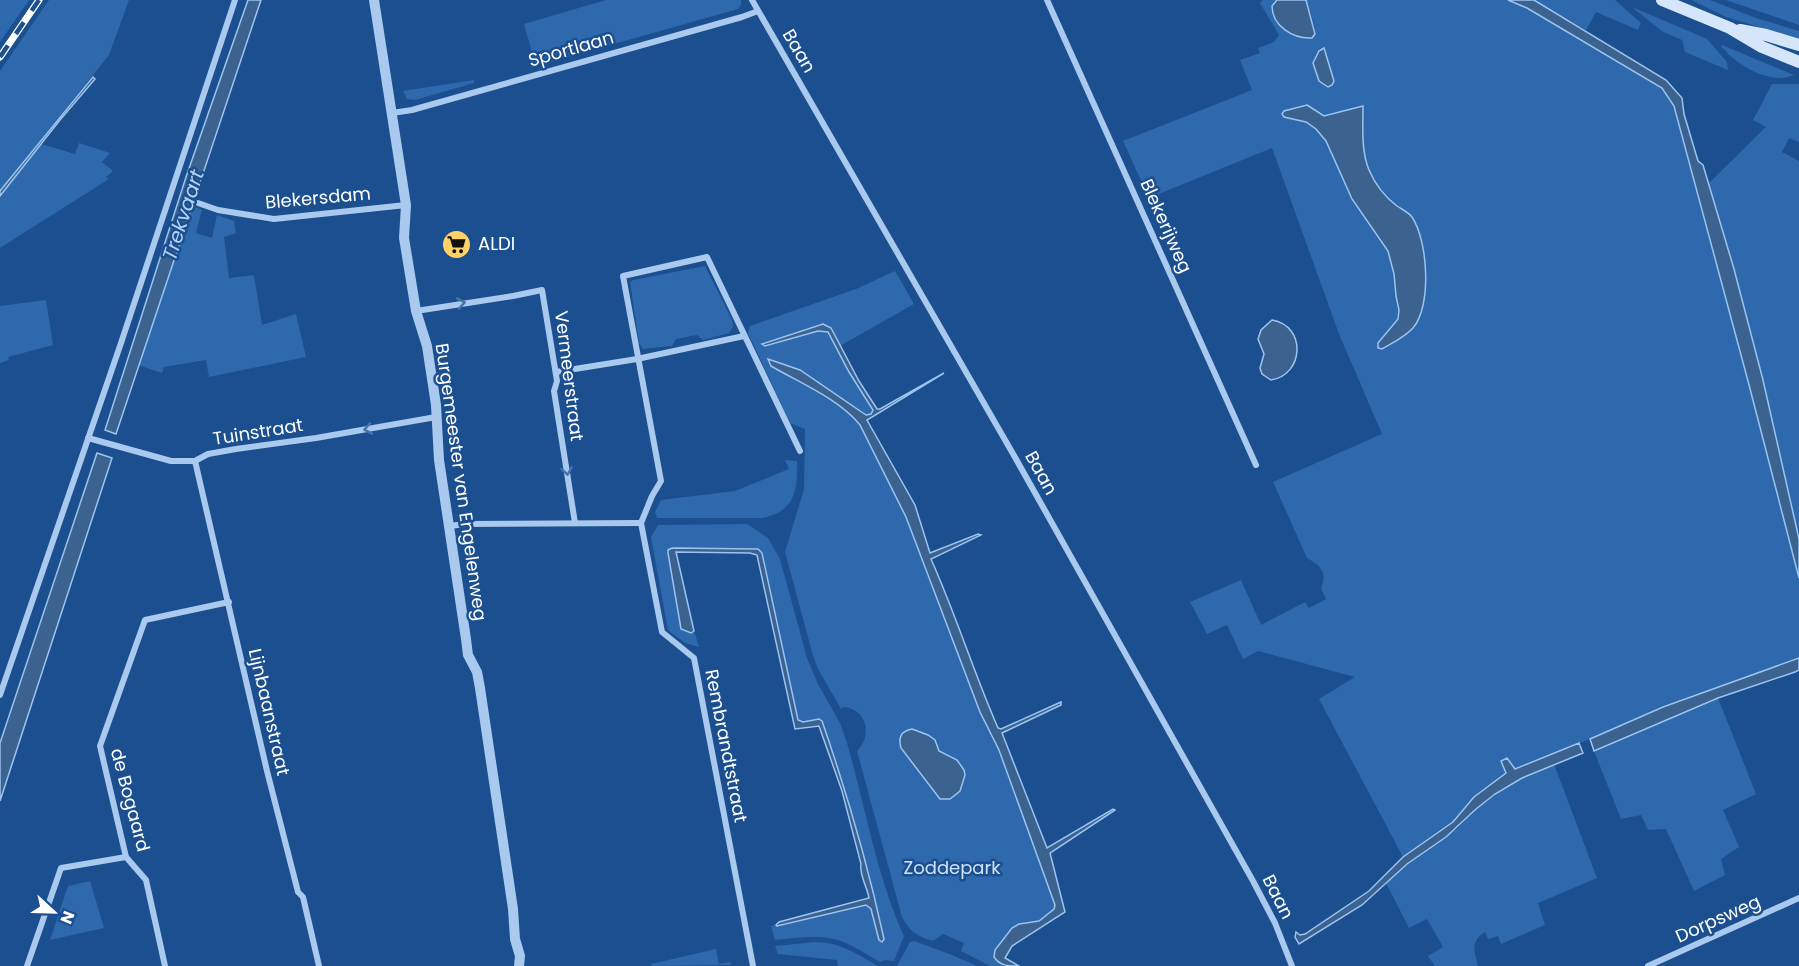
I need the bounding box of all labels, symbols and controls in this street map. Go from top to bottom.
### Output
street label: Sportlaan [525,24,617,73]
street label: Baan [777,24,822,77]
water label: Trekvaart [155,165,211,264]
street label: Blekerijweg [1135,175,1198,277]
street label: Blekersdam [264,180,372,215]
supermarket icon: ALDI [441,228,473,260]
place label: ALDI [478,231,515,256]
one-way arrow [456,298,466,310]
street label: Vermeerstraat [549,309,590,443]
street label: Burgemeester van Engelenweg [430,342,493,622]
street label: Tuinstraat [211,412,305,451]
one-way arrow [364,422,374,435]
street label: Baan [1019,446,1064,499]
one-way arrow [560,466,572,476]
street label: Lijnbaanstraat [243,646,296,778]
street label: Rembrandtstraat [699,667,754,825]
street label: de Bogaard [105,745,156,854]
park label: Zoddepark [903,855,1001,880]
street label: Baan [1257,870,1300,923]
north arrow [24,882,84,942]
street label: Dorpsweg [1671,889,1764,948]
text: N [55,908,80,927]

